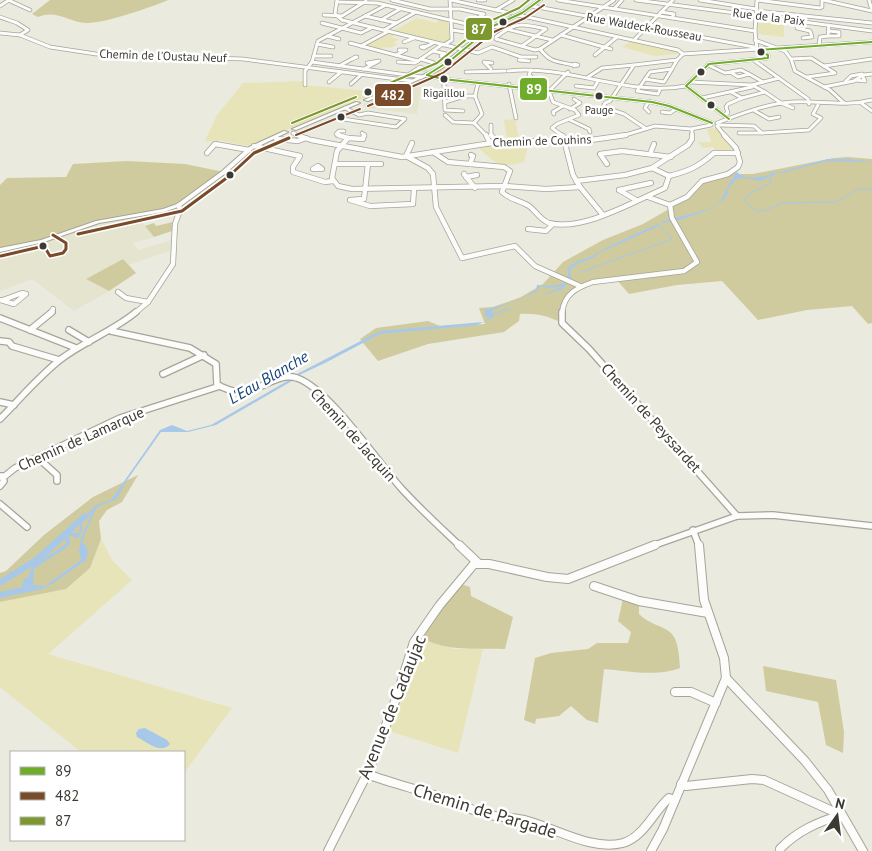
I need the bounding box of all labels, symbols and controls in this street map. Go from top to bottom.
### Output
street label: Rue de la Paix [732,5,806,28]
street label: Rue Waldeck-Rousseau [585,9,703,44]
line badge: 87 [465,17,493,41]
unlabelled marker [498,17,508,27]
text: 87 [471,20,487,38]
street label: Chemin de l'Oustau Neuf [99,46,228,65]
unlabelled marker [756,47,766,57]
unlabelled marker [443,57,453,67]
unlabelled marker [696,67,706,77]
marker: Rigaillou [439,74,449,84]
line badge: 89 [519,77,548,101]
text: 89 [526,80,542,98]
line badge: 482 [374,83,412,107]
text: 482 [381,86,405,104]
place label: Rigaillou [423,86,465,100]
unlabelled marker [363,87,373,97]
marker: Pauge [594,91,604,101]
unlabelled marker [706,100,716,110]
place label: Pauge [585,103,614,117]
unlabelled marker [336,112,346,122]
street label: Chemin de Couhins [492,131,592,150]
unlabelled marker [225,170,235,180]
unlabelled marker [38,241,48,251]
water label: L'Eau Blanche [224,346,312,408]
street label: Chemin de Peyssardet [597,359,705,476]
street label: Chemin de Jacquin [306,384,400,485]
street label: Chemin de Lamarque [15,402,147,475]
street label: Avenue de Cadaujac [352,631,431,782]
legend [10,751,185,841]
text: 89 [55,761,71,780]
street label: Chemin de Pargade [411,778,560,843]
text: 482 [55,786,80,805]
north arrow [812,791,862,841]
text: N [834,794,847,813]
text: 87 [55,811,71,830]

